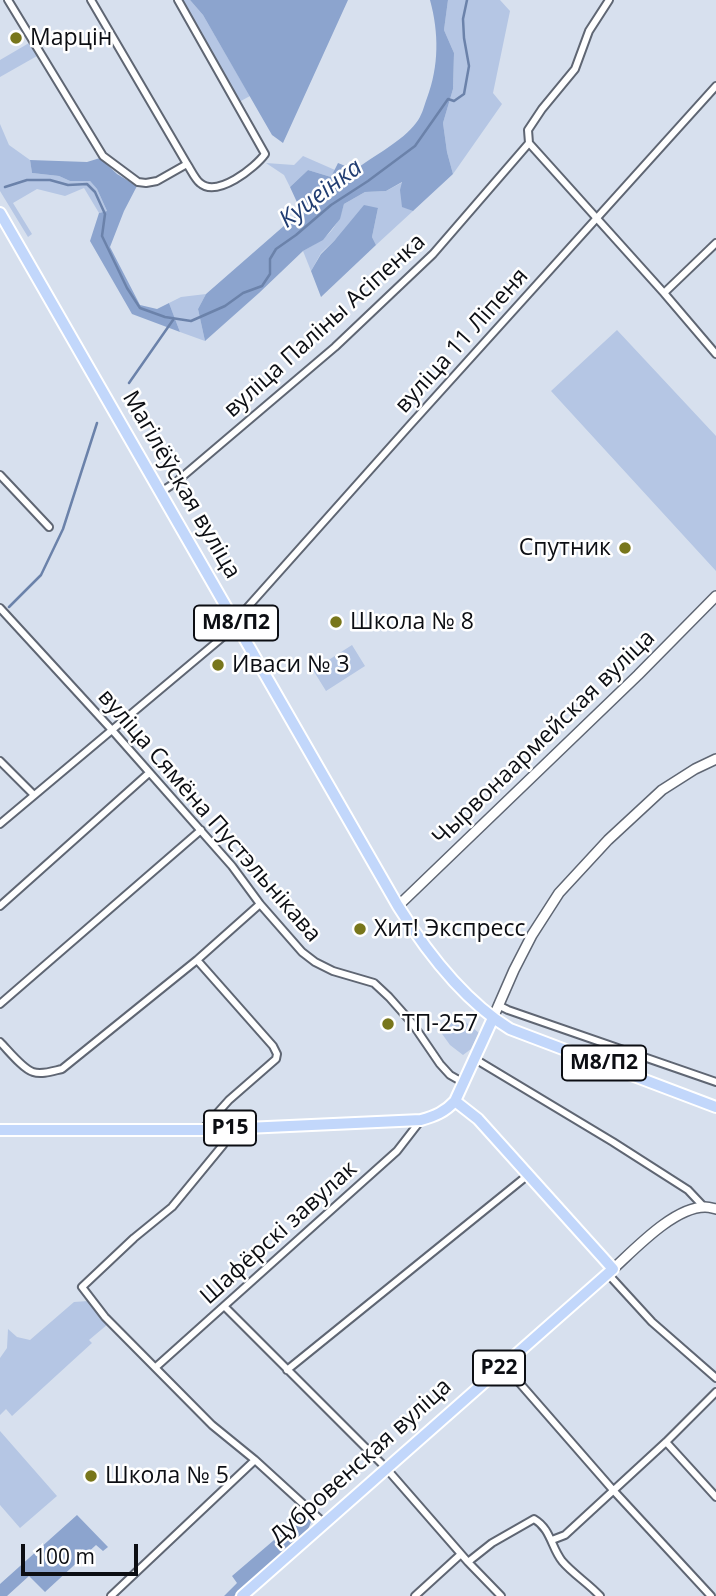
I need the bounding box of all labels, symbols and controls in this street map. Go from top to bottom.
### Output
place label: Марцін [30,24,112,52]
marker: Марцін [8,30,24,46]
water label: Куцеінка [274,154,368,234]
street label: вуліца Паліны Асіпенка [219,228,431,424]
street label: вуліца 11 Ліпеня [390,263,534,419]
street label: Магілёўская вуліца [116,386,246,584]
place label: Спутник [519,534,611,562]
marker: Спутник [617,540,633,556]
road number: М8/П2 [194,606,278,640]
place label: Школа № 8 [350,608,474,636]
marker: Школа № 8 [328,614,344,630]
street label: Чырвонаармейская вуліца [427,624,661,852]
place label: Иваси № 3 [232,651,350,679]
marker: Иваси № 3 [210,657,226,673]
street label: вуліца Сямёна Пустэльнікава [92,684,326,948]
place label: Хит! Экспресс [374,915,525,943]
marker: Хит! Экспресс [352,921,368,937]
place label: ТП-257 [402,1010,478,1038]
marker: ТП-257 [380,1016,396,1032]
road number: М8/П2 [562,1046,646,1080]
road number: Р15 [204,1110,256,1146]
street label: Шафёрскі завулак [195,1155,363,1311]
road number: Р22 [473,1350,525,1386]
street label: Дубровенская вуліца [265,1373,457,1551]
place label: Школа № 5 [105,1462,229,1490]
marker: Школа № 5 [83,1468,99,1484]
scale bar [24,1530,142,1574]
text: 100 m [34,1542,95,1570]

